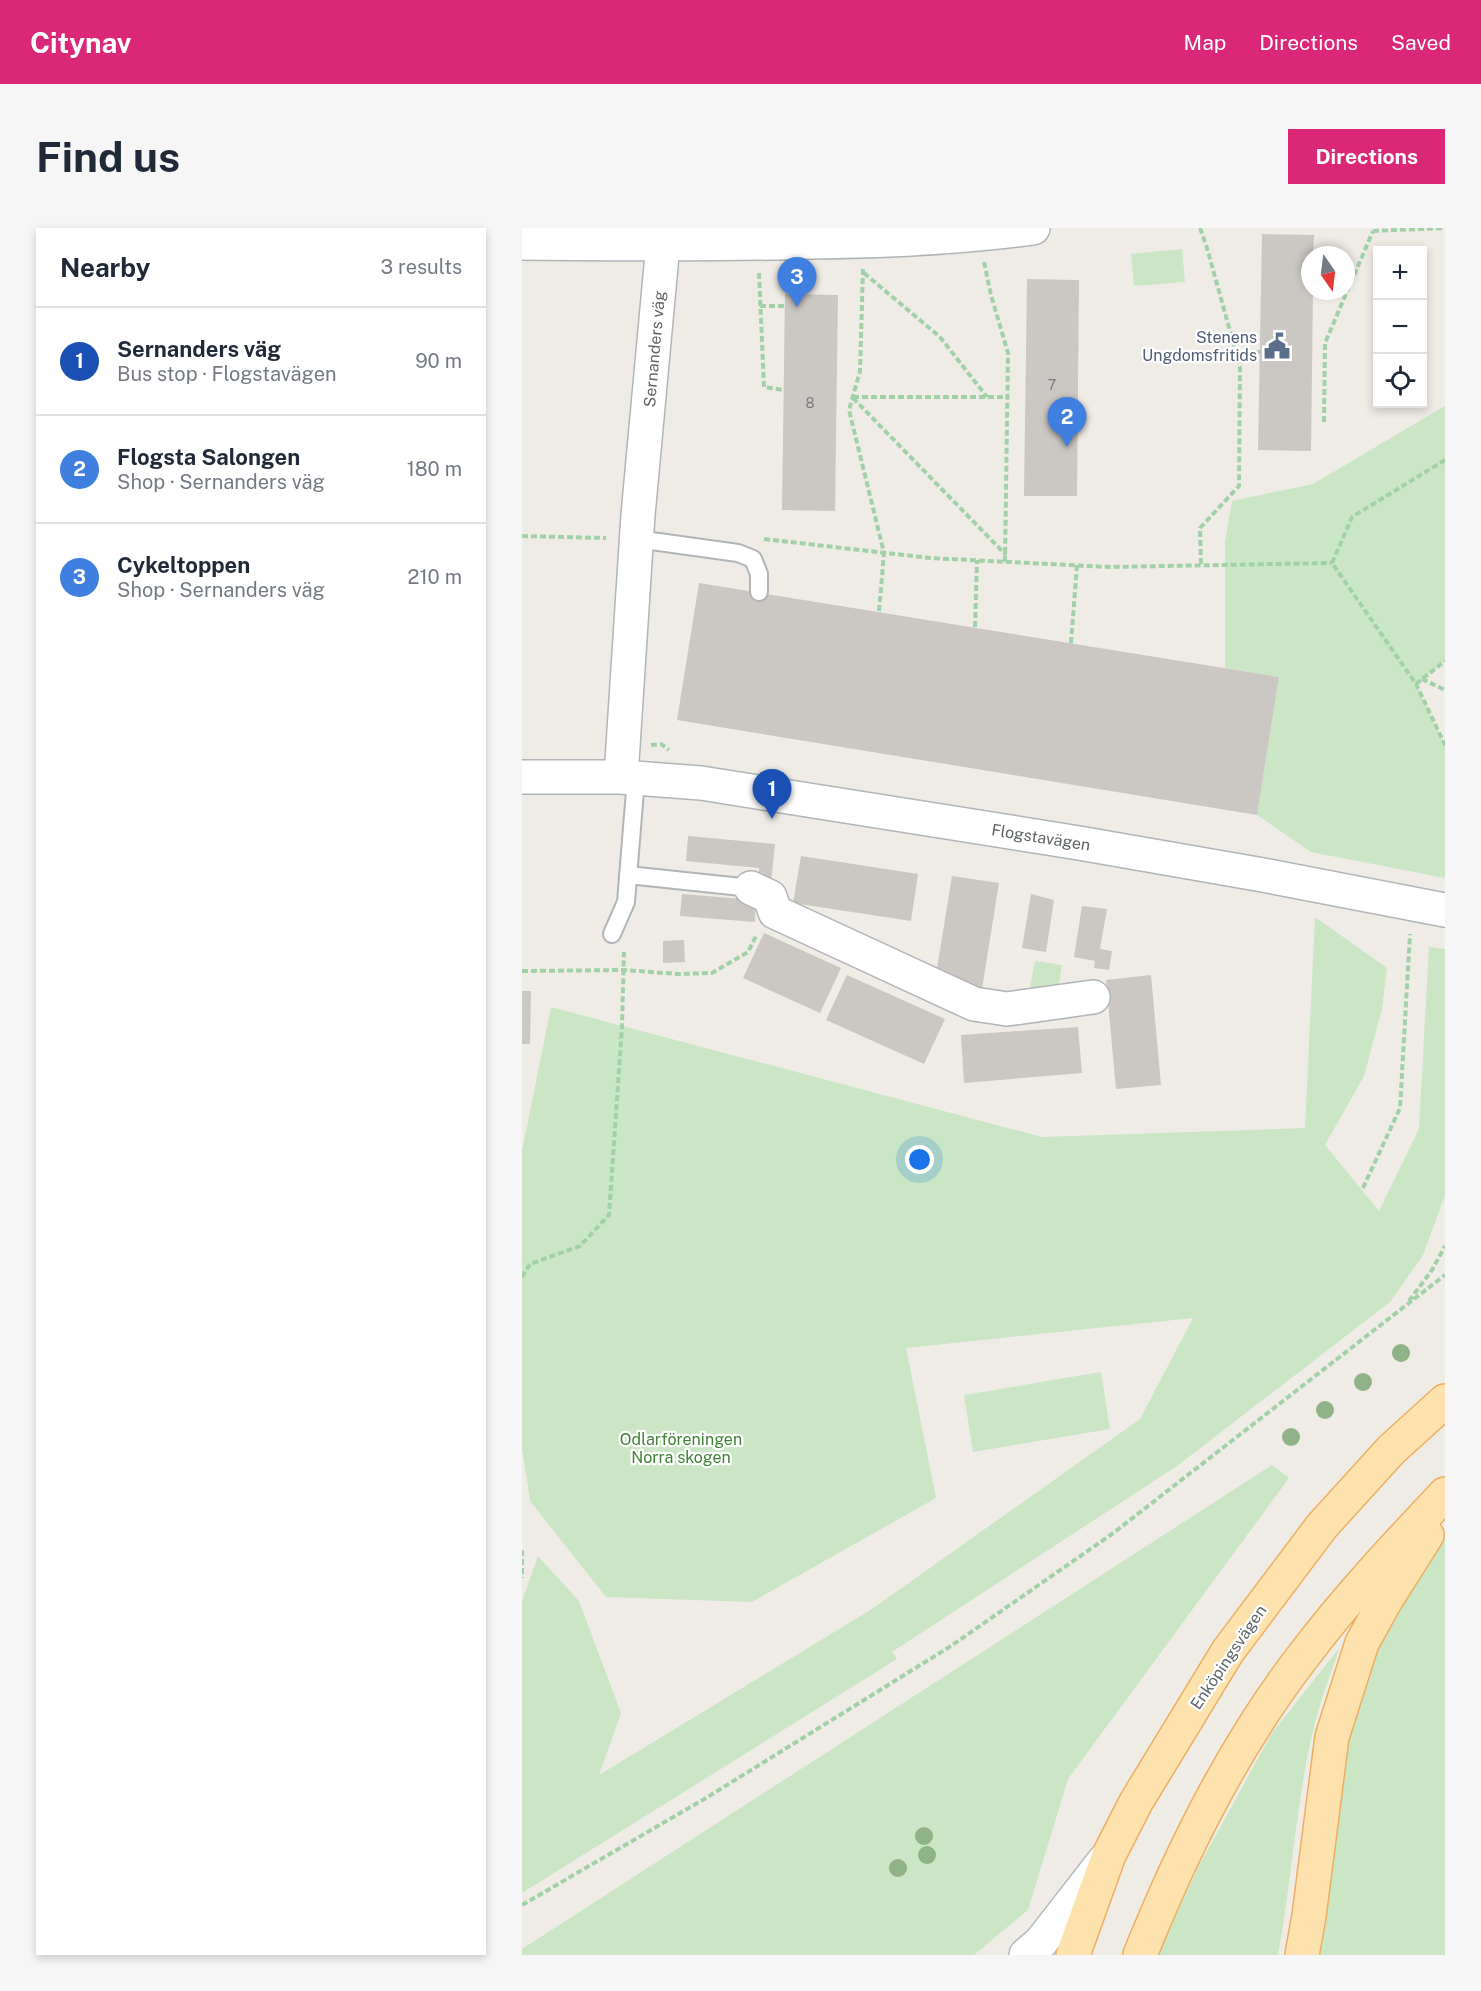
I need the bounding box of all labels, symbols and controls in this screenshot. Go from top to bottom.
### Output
text: Citynav [30,26,131,59]
text: Map [1184,30,1226,55]
text: Directions [1259,30,1358,55]
text: Saved [1391,30,1451,55]
button: Directions [1288,129,1445,184]
text: Find us [36,132,180,181]
north arrow [1301,246,1355,300]
map controls [1373,246,1427,408]
button: + [1373,246,1427,300]
text: Nearby [60,252,150,283]
text: 3 results [381,255,462,279]
pin: 3 [778,257,816,307]
street label: Sernanders väg [640,290,669,408]
button: − [1373,300,1427,354]
place label: Stenens Ungdomsfritids [1142,328,1257,365]
public building icon: Stenens Ungdomsfritids [1262,331,1292,361]
text: Sernanders väg [117,336,281,362]
text: 1 [75,349,84,373]
text: 90 m [415,349,462,373]
button: locate [1373,354,1427,408]
text: Bus stop · Flogstavägen [117,362,337,386]
house number: 7 [1048,377,1056,393]
house number: 8 [805,395,815,411]
pin: 2 [1048,398,1086,447]
text: Flogsta Salongen [117,444,300,470]
text: 2 [73,457,86,481]
text: 180 m [407,457,462,481]
text: Shop · Sernanders väg [117,470,325,494]
text: Cykeltoppen [117,552,250,578]
text: 3 [73,565,86,589]
text: 210 m [408,565,462,589]
text: Shop · Sernanders väg [117,578,325,602]
pin: 1 [752,770,792,819]
street label: Flogstavägen [990,820,1092,855]
your location [905,1145,934,1174]
park label: Odlarföreningen Norra skogen [620,1430,742,1467]
street label: Enköpingsvägen [1186,1601,1270,1713]

